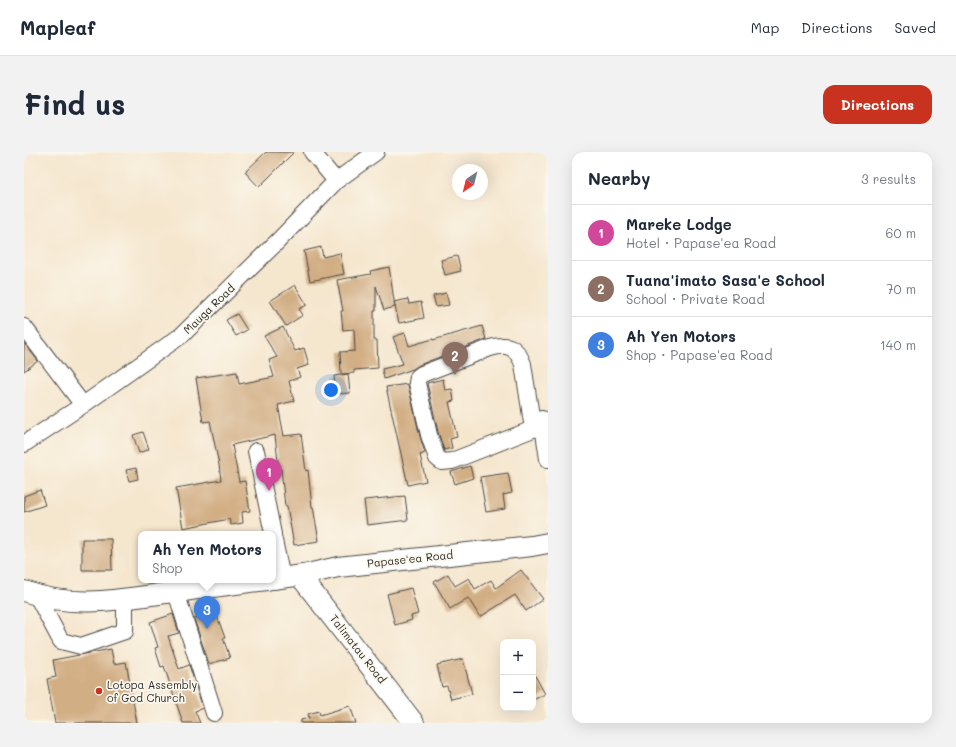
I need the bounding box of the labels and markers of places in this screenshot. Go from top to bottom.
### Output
pin: 2 [442,342,468,375]
pin: 1 [256,458,282,491]
pin: 3 [194,596,220,629]
place label: Lotopa Assembly of God Church [107,677,197,705]
marker: Lotopa Assembly of God Church [94,686,104,696]

